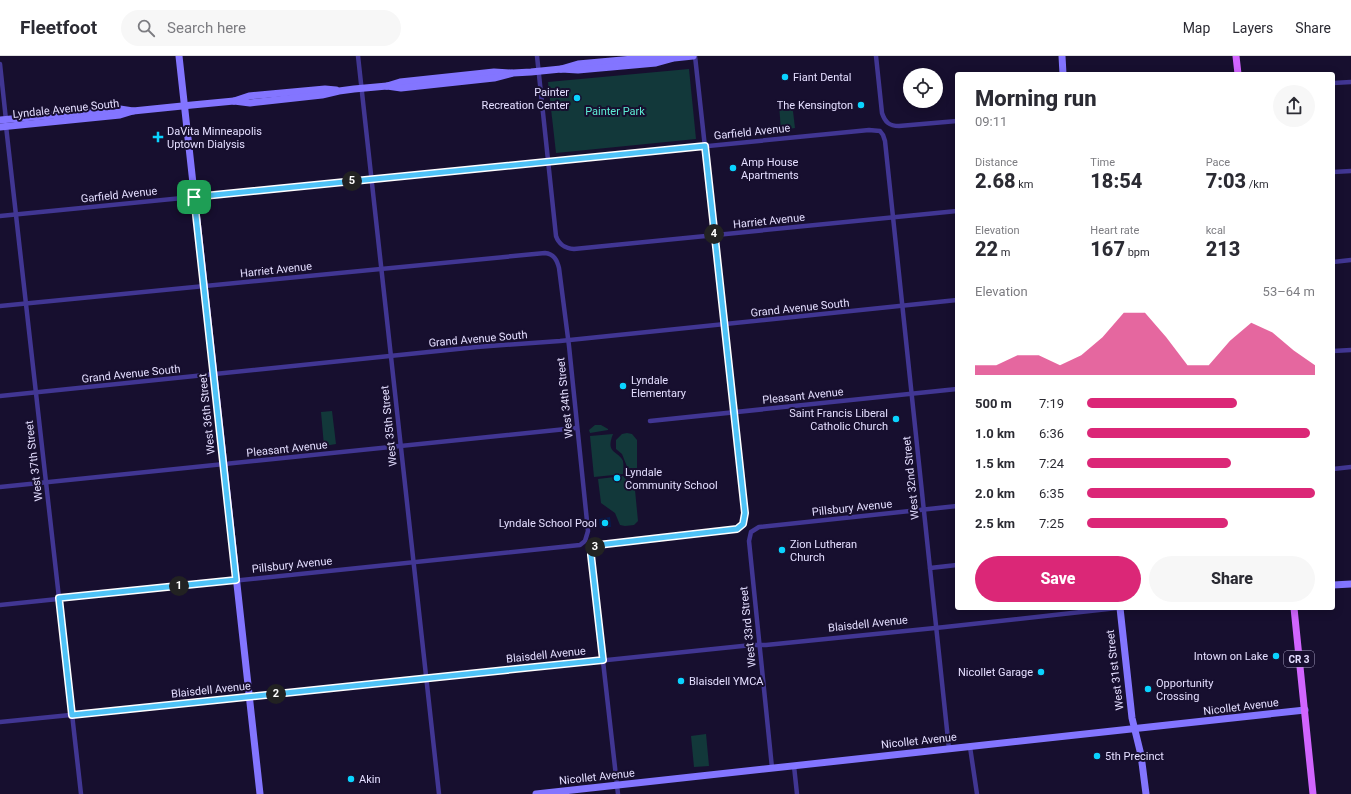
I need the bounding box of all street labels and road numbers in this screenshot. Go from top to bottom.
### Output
street label: Lyndale Avenue South [12,97,120,121]
street label: Garfield Avenue [713,122,791,142]
street label: Garfield Avenue [80,185,158,205]
street label: Harriet Avenue [732,211,806,231]
street label: Harriet Avenue [239,260,313,280]
street label: Grand Avenue South [750,296,850,320]
street label: Grand Avenue South [428,328,528,350]
street label: West 34th Street [554,357,576,439]
street label: Grand Avenue South [81,362,181,386]
street label: West 36th Street [196,373,218,455]
street label: West 35th Street [378,385,400,467]
street label: Pleasant Avenue [762,385,844,407]
street label: West 37th Street [23,420,45,502]
street label: West 32nd Street [900,435,922,520]
street label: Pleasant Avenue [246,438,328,460]
street label: Pillsbury Avenue [811,497,893,519]
street label: Pillsbury Avenue [251,554,333,576]
street label: West 33rd Street [737,585,759,668]
street label: Blaisdell Avenue [828,613,909,635]
street label: West 31st Street [1104,629,1126,711]
street label: Blaisdell Avenue [506,644,587,666]
road number: CR 3 [1284,651,1314,667]
street label: Blaisdell Avenue [171,679,252,701]
street label: Nicollet Avenue [1202,696,1280,718]
street label: Nicollet Avenue [881,731,958,751]
street label: Nicollet Avenue [559,767,636,787]

